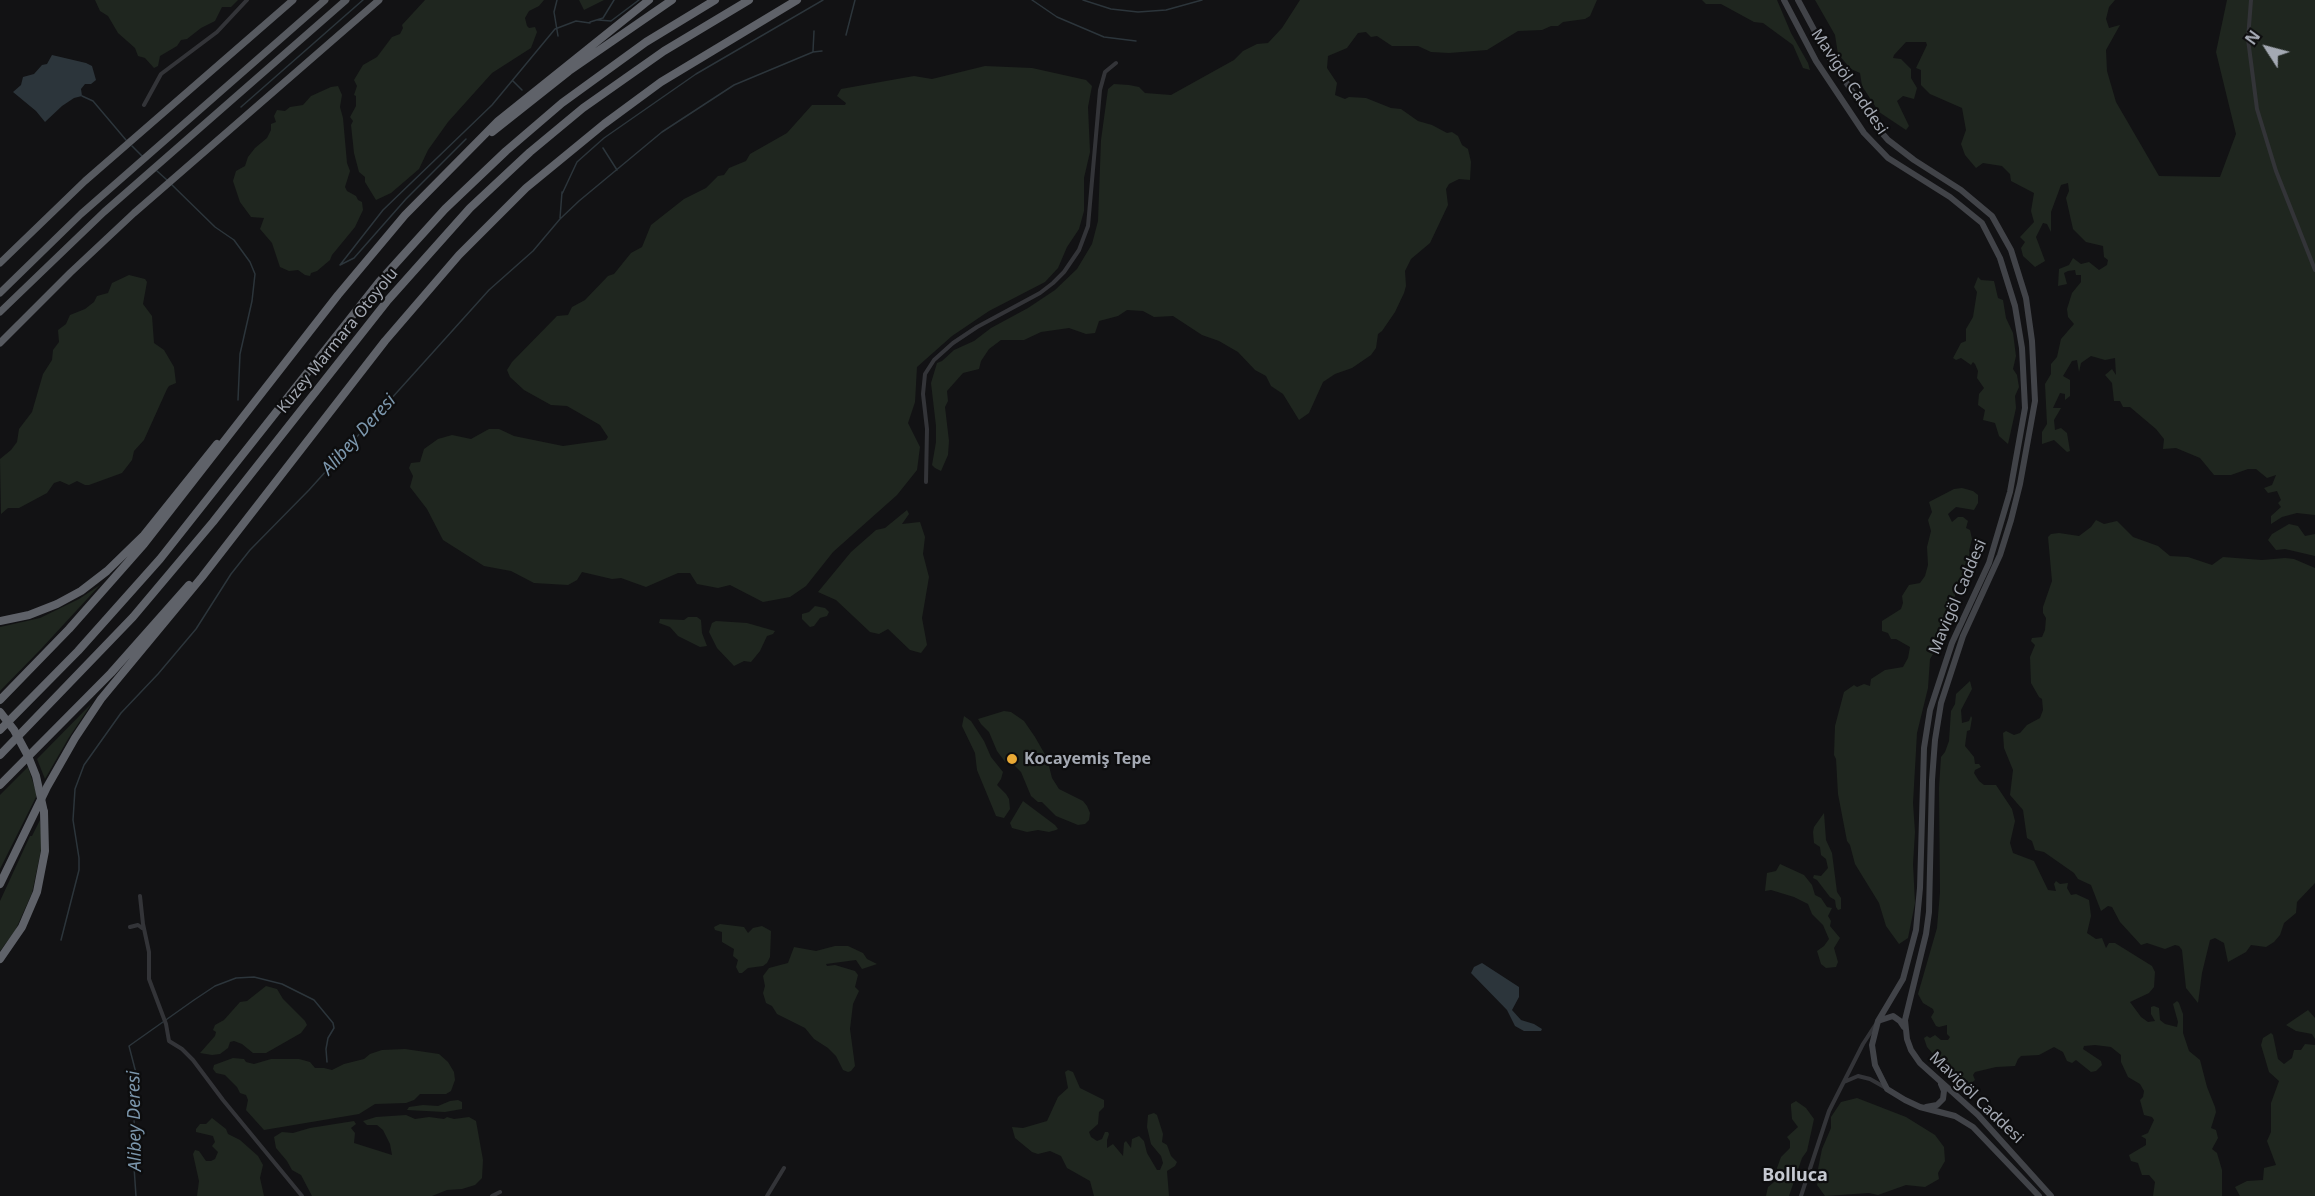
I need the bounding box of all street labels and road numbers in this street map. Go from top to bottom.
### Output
street label: Mavigöl Caddesi [1807,26,1891,138]
street label: Kuzey Marmara Otoyolu [273,265,403,417]
street label: Mavigöl Caddesi [1925,537,1991,657]
street label: Mavigöl Caddesi [1925,1048,2027,1148]

